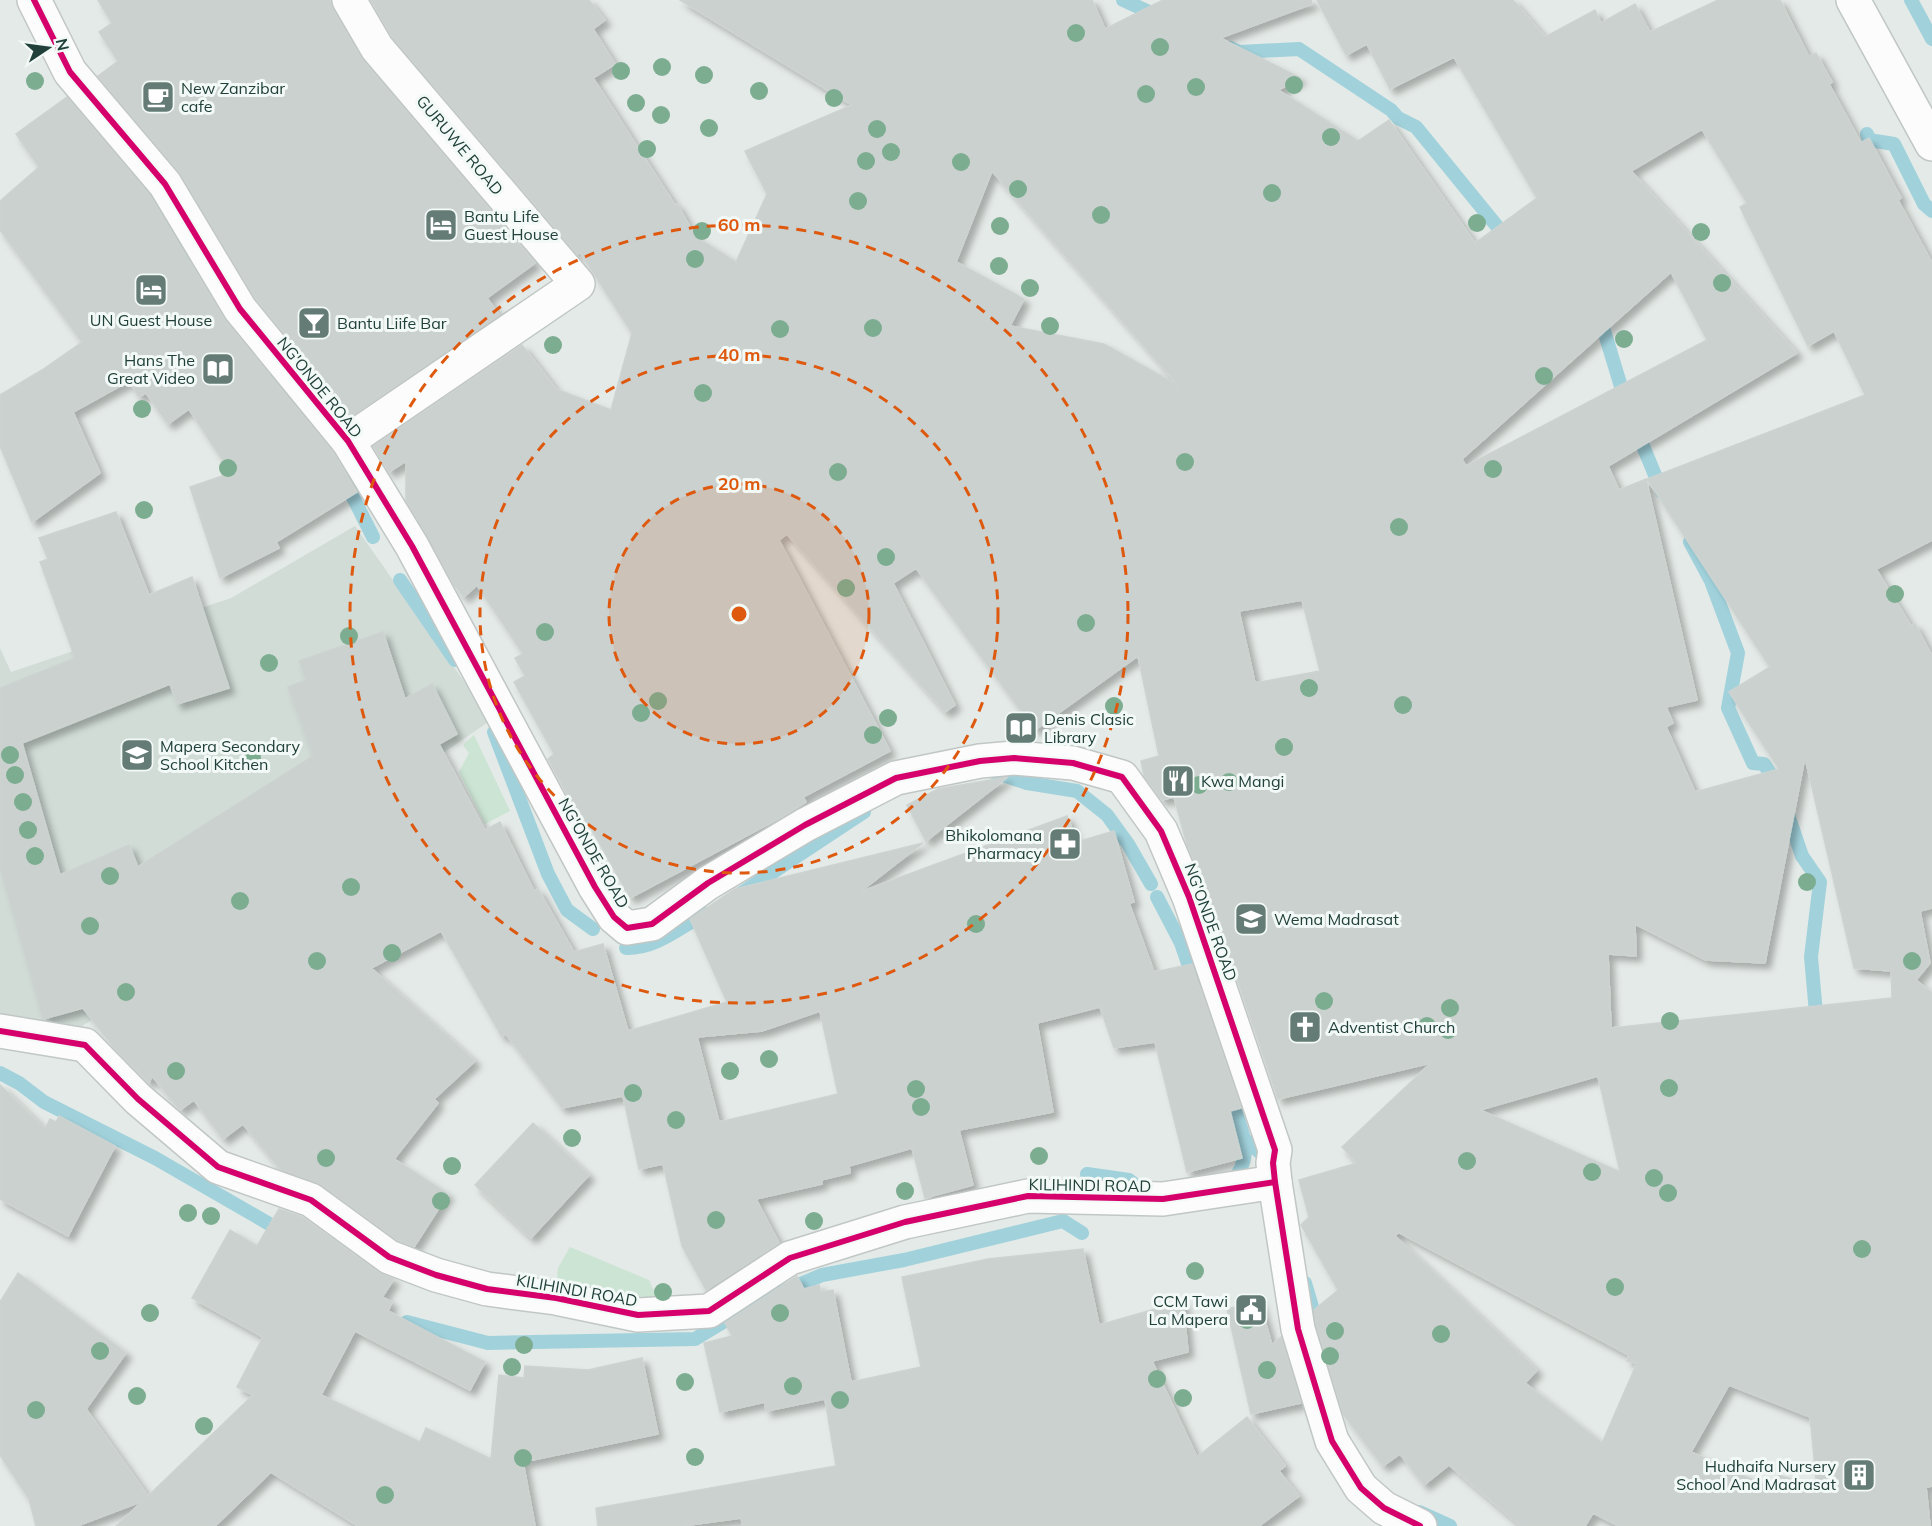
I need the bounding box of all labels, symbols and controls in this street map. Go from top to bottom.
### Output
north arrow [18,18,78,78]
text: N [52,36,74,53]
place label: New Zanzibar cafe [181,78,285,116]
cafe icon: New Zanzibar cafe [140,79,176,115]
street label: GURUWE ROAD [412,91,508,199]
place label: Bantu Life Guest House [464,206,559,244]
hotel icon: Bantu Life Guest House [423,207,459,243]
text: 60 m [718,213,760,236]
hotel icon: UN Guest House [133,272,169,308]
bar icon: Bantu Liife Bar [296,305,332,341]
place label: UN Guest House [90,310,212,330]
place label: Bantu Liife Bar [337,313,447,333]
street label: NG'ONDE ROAD [273,333,367,441]
text: 40 m [718,343,760,366]
place label: Hans The Great Video [107,350,195,388]
library icon: Hans The Great Video [200,351,236,387]
text: 20 m [718,472,760,495]
centre of rings [729,604,749,624]
place label: Denis Clasic Library [1044,709,1134,747]
library icon: Denis Clasic Library [1003,710,1039,746]
place label: Mapera Secondary School Kitchen [160,736,301,774]
school or university icon: Mapera Secondary School Kitchen [119,737,155,773]
restaurant icon: Kwa Mangi [1160,763,1196,799]
place label: Kwa Mangi [1201,771,1284,791]
street label: NG'ONDE ROAD [554,794,634,912]
place label: Bhikolomana Pharmacy [945,825,1043,863]
pharmacy icon: Bhikolomana Pharmacy [1047,826,1083,862]
street label: NG'ONDE ROAD [1180,860,1242,984]
school or university icon: Wema Madrasat [1233,901,1269,937]
place label: Wema Madrasat [1274,909,1399,929]
church icon: Adventist Church [1287,1009,1323,1045]
place label: Adventist Church [1328,1017,1455,1037]
street label: KILIHINDI ROAD [1029,1174,1151,1196]
street label: KILIHINDI ROAD [515,1270,639,1310]
place label: CCM Tawi La Mapera [1149,1291,1228,1329]
public building icon: CCM Tawi La Mapera [1233,1292,1269,1328]
place label: Hudhaifa Nursery School And Madrasat [1676,1456,1837,1494]
building icon: Hudhaifa Nursery School And Madrasat [1841,1457,1877,1493]

